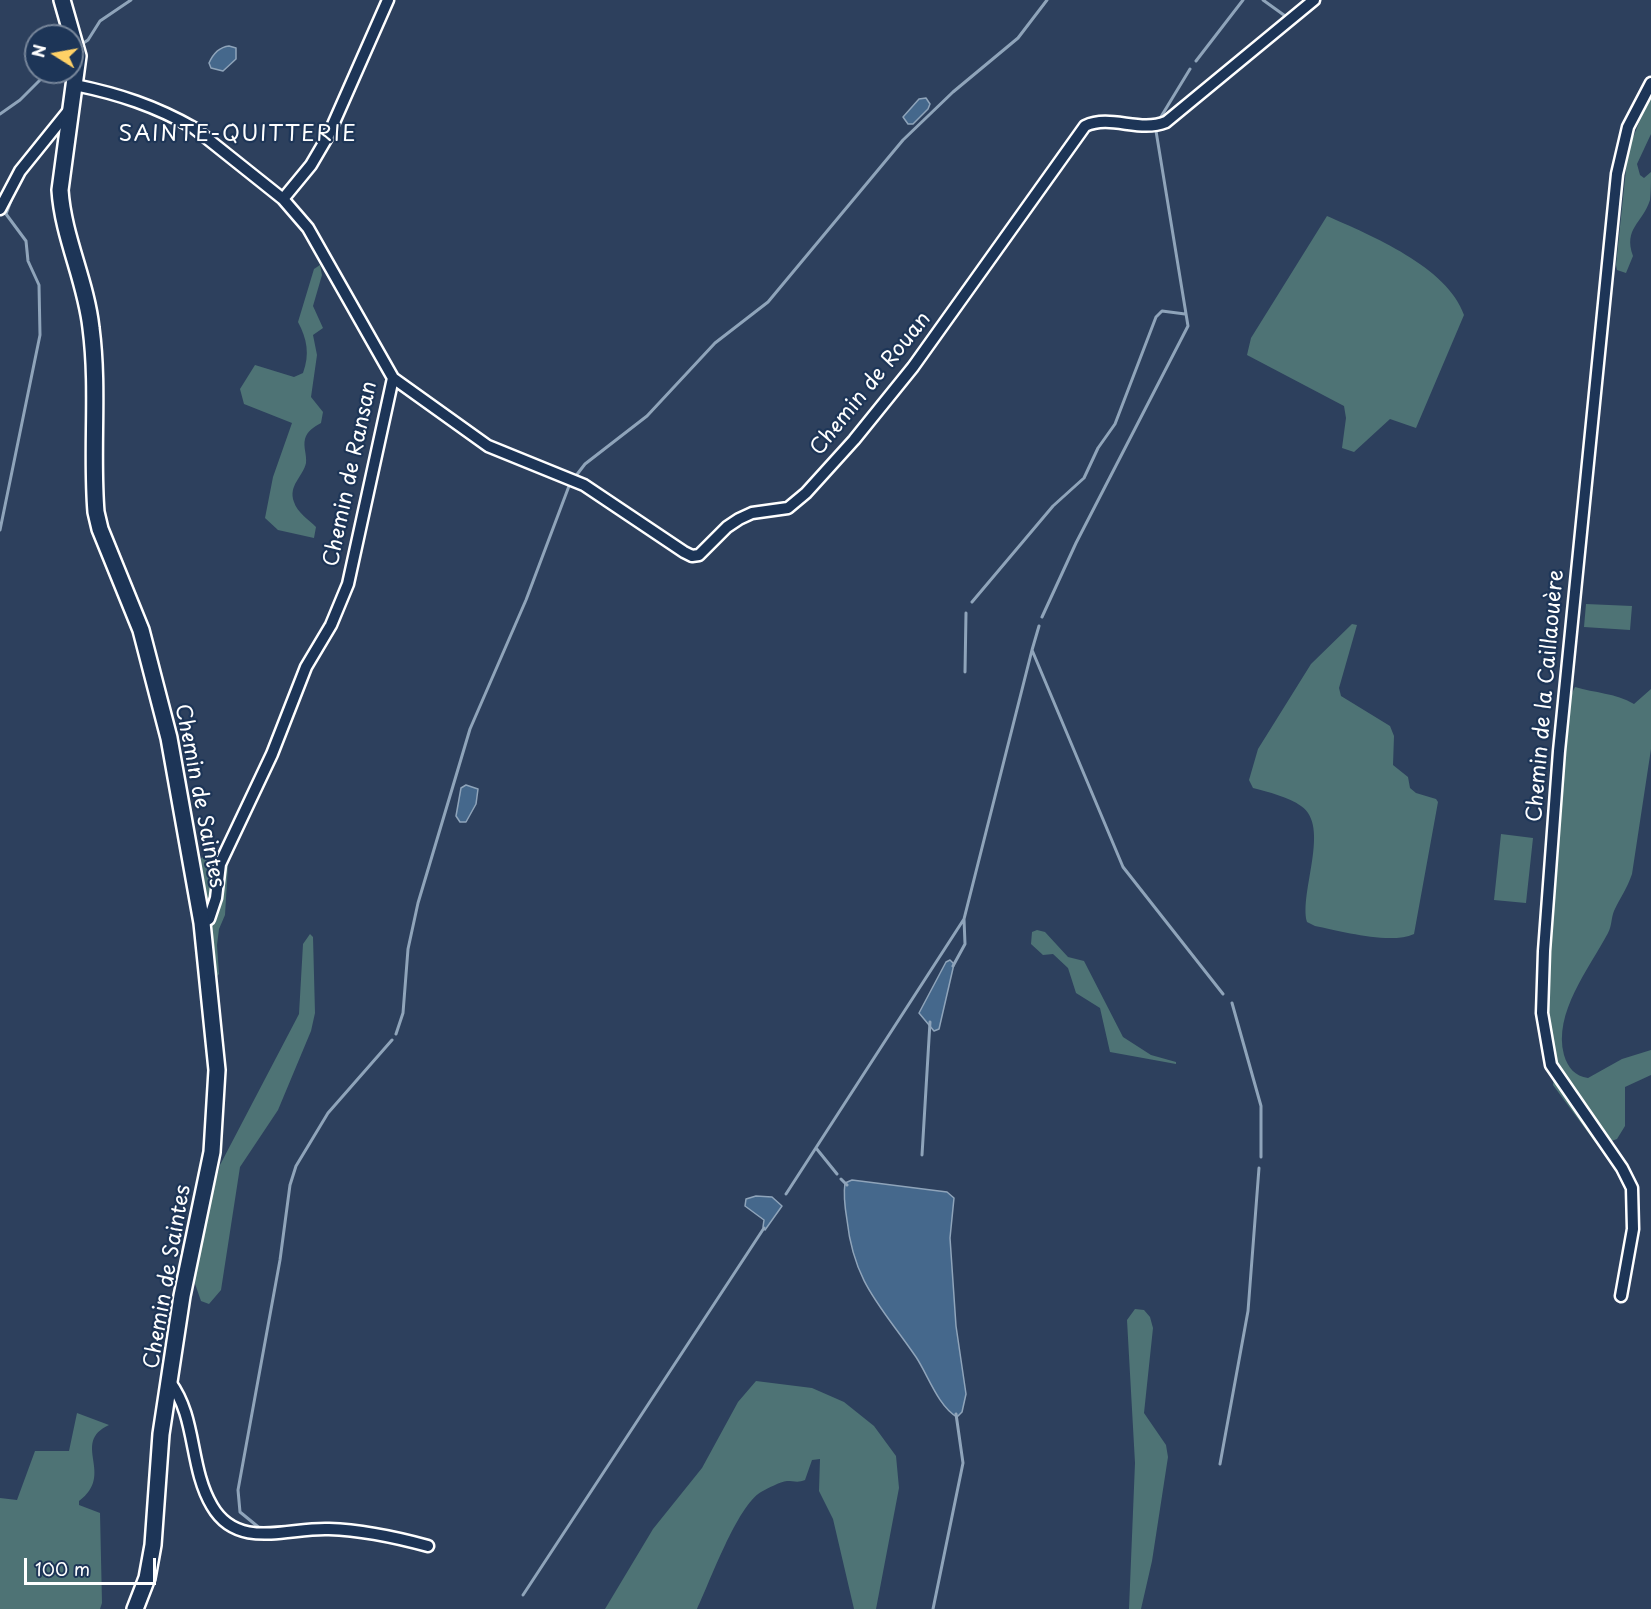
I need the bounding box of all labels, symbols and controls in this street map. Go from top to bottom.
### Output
north arrow [24,24,84,84]
text: N [25,42,51,59]
district label: SAINTE-QUITTERIE [119,122,357,148]
street label: Chemin de Rouan [805,307,937,461]
street label: Chemin de Ransan [319,379,383,569]
street label: Chemin de la Caillaouère [1522,569,1570,823]
street label: Chemin de Saintes [169,702,229,890]
street label: Chemin de Saintes [139,1183,197,1371]
scale bar [27,1546,159,1584]
text: 100 m [35,1555,90,1582]

